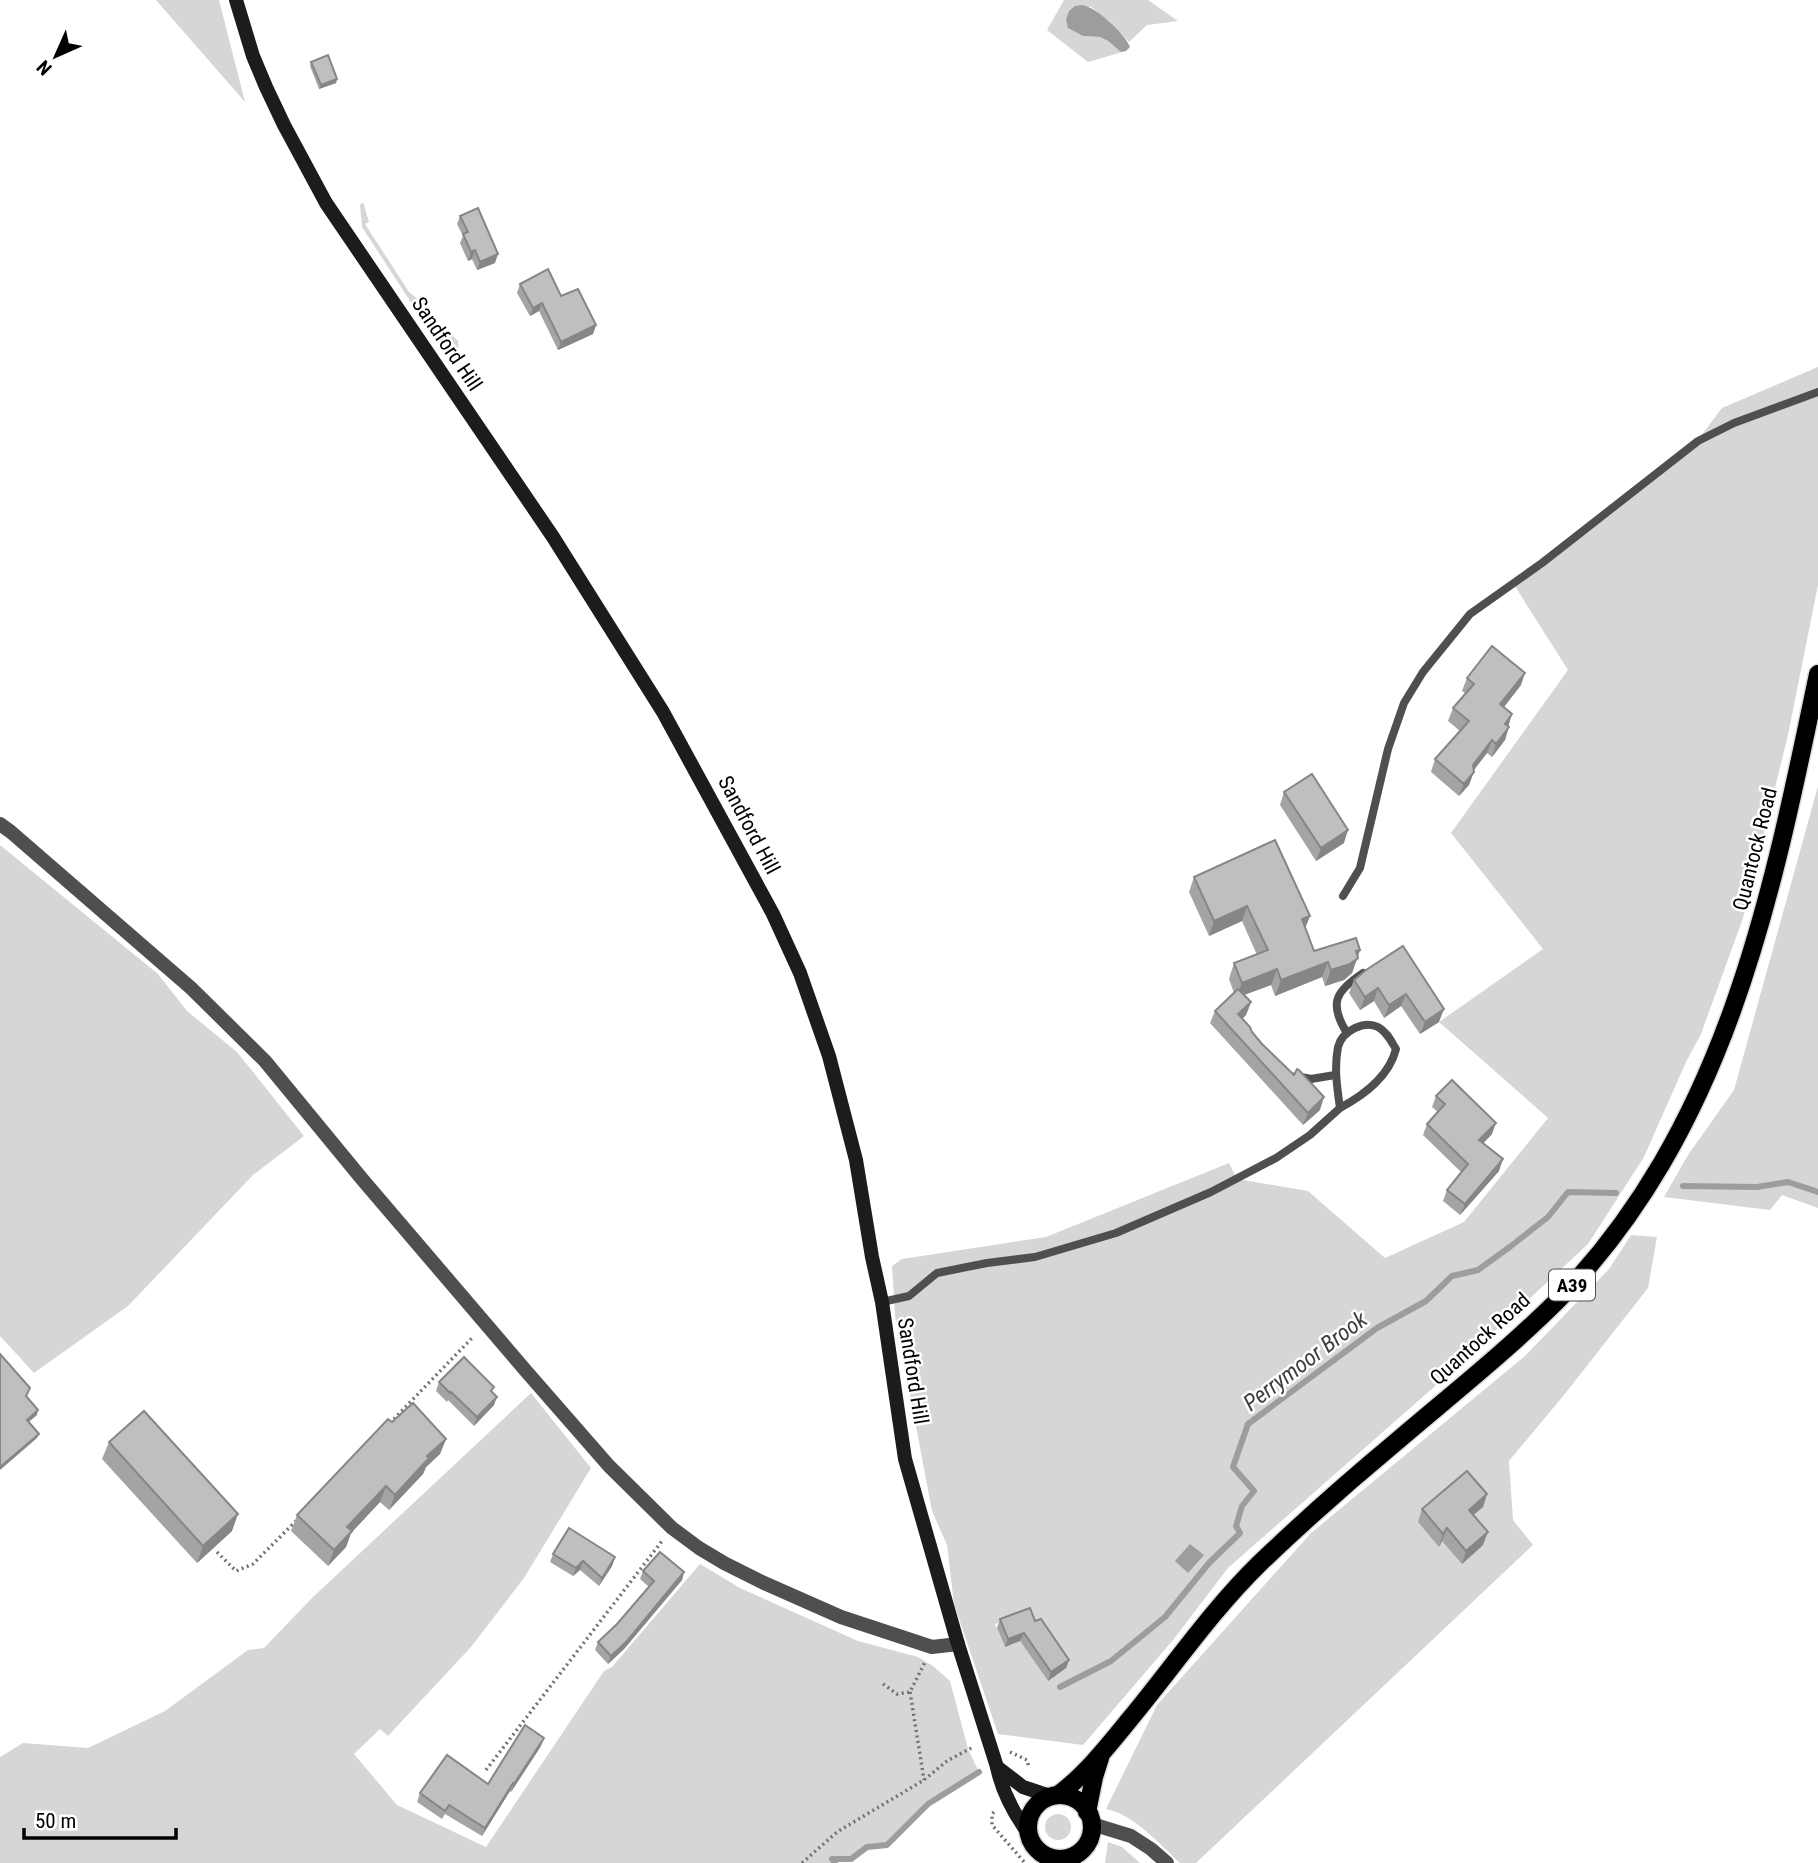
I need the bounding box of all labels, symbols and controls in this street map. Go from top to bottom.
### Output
north arrow [21,21,91,91]
text: N [32,55,57,80]
street label: Sandford Hill [407,293,487,395]
street label: Sandford Hill [713,772,785,878]
street label: Quantock Road [1728,785,1782,913]
road number: A39 [1549,1270,1595,1301]
street label: Quantock Road [1425,1288,1535,1390]
water label: Perrymoor Brook [1238,1305,1373,1417]
street label: Sandford Hill [893,1316,933,1426]
scale bar [24,1797,177,1841]
text: 50 m [35,1809,76,1833]

